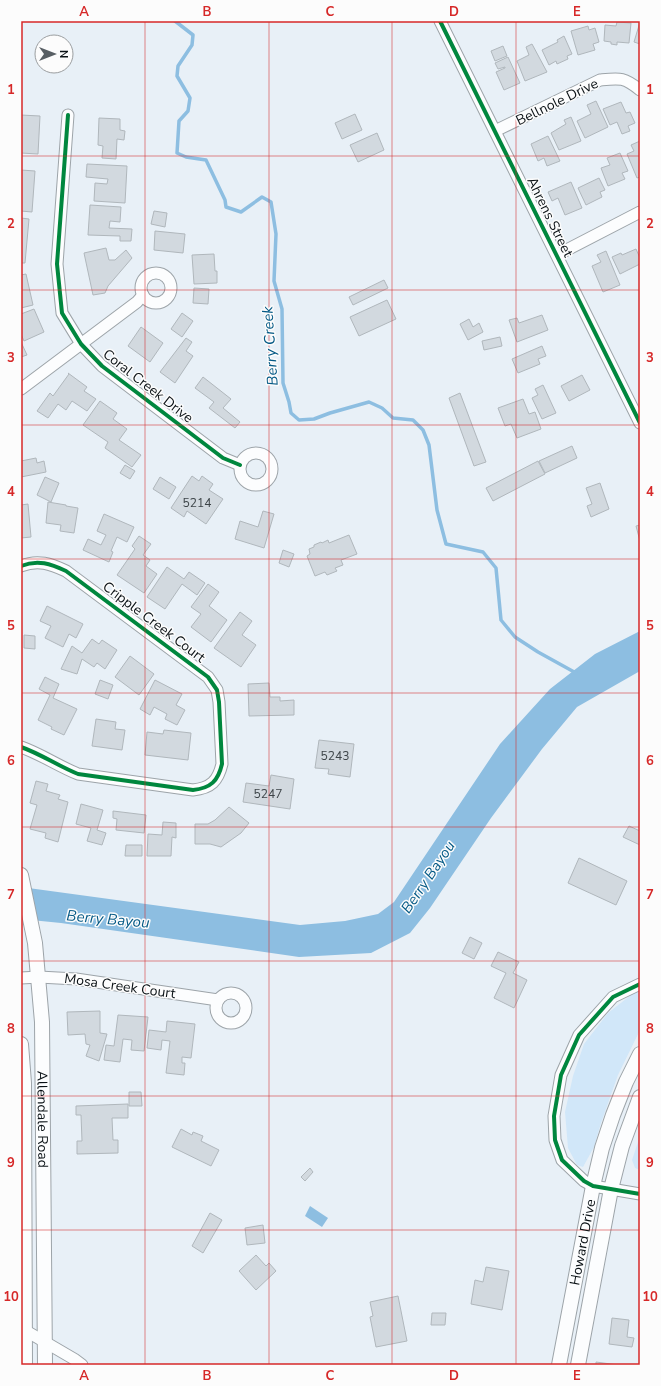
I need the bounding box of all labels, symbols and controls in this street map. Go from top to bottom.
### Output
text: A [79,3,89,21]
text: B [203,3,212,21]
text: C [326,3,335,21]
text: D [449,3,459,21]
text: E [573,3,581,21]
north arrow [34,34,74,74]
text: N [56,50,71,58]
street label: Bellnole Drive [513,74,601,130]
text: 1 [7,81,15,99]
text: 1 [646,81,654,99]
street label: Ahrens Street [522,174,578,260]
text: 2 [7,215,15,233]
text: 2 [646,215,654,233]
water label: Berry Creek [257,305,283,386]
street label: Coral Creek Drive [99,345,197,427]
text: 3 [7,349,15,367]
text: 3 [646,349,654,367]
text: 4 [7,483,15,501]
text: 4 [646,483,654,501]
house number: 5214 [183,495,211,511]
street label: Cripple Creek Court [99,577,209,667]
text: 5 [7,617,15,635]
text: 5 [646,617,654,635]
house number: 5243 [321,748,349,764]
text: 6 [7,752,15,770]
text: 6 [646,752,654,770]
house number: 5247 [254,786,282,802]
water label: Berry Bayou [396,837,460,917]
text: 7 [7,886,15,904]
text: 7 [646,886,654,904]
water label: Berry Bayou [66,905,150,933]
street label: Mosa Creek Court [63,969,177,1003]
text: 8 [7,1020,15,1038]
text: 8 [646,1020,654,1038]
street label: Allendale Road [33,1071,53,1168]
text: 9 [7,1154,15,1172]
text: 9 [646,1154,654,1172]
street label: Howard Drive [565,1198,600,1287]
text: 10 [3,1288,19,1306]
text: 10 [642,1288,658,1306]
text: A [79,1367,89,1385]
text: B [203,1367,212,1385]
text: C [326,1367,335,1385]
text: D [449,1367,459,1385]
text: E [573,1367,581,1385]

